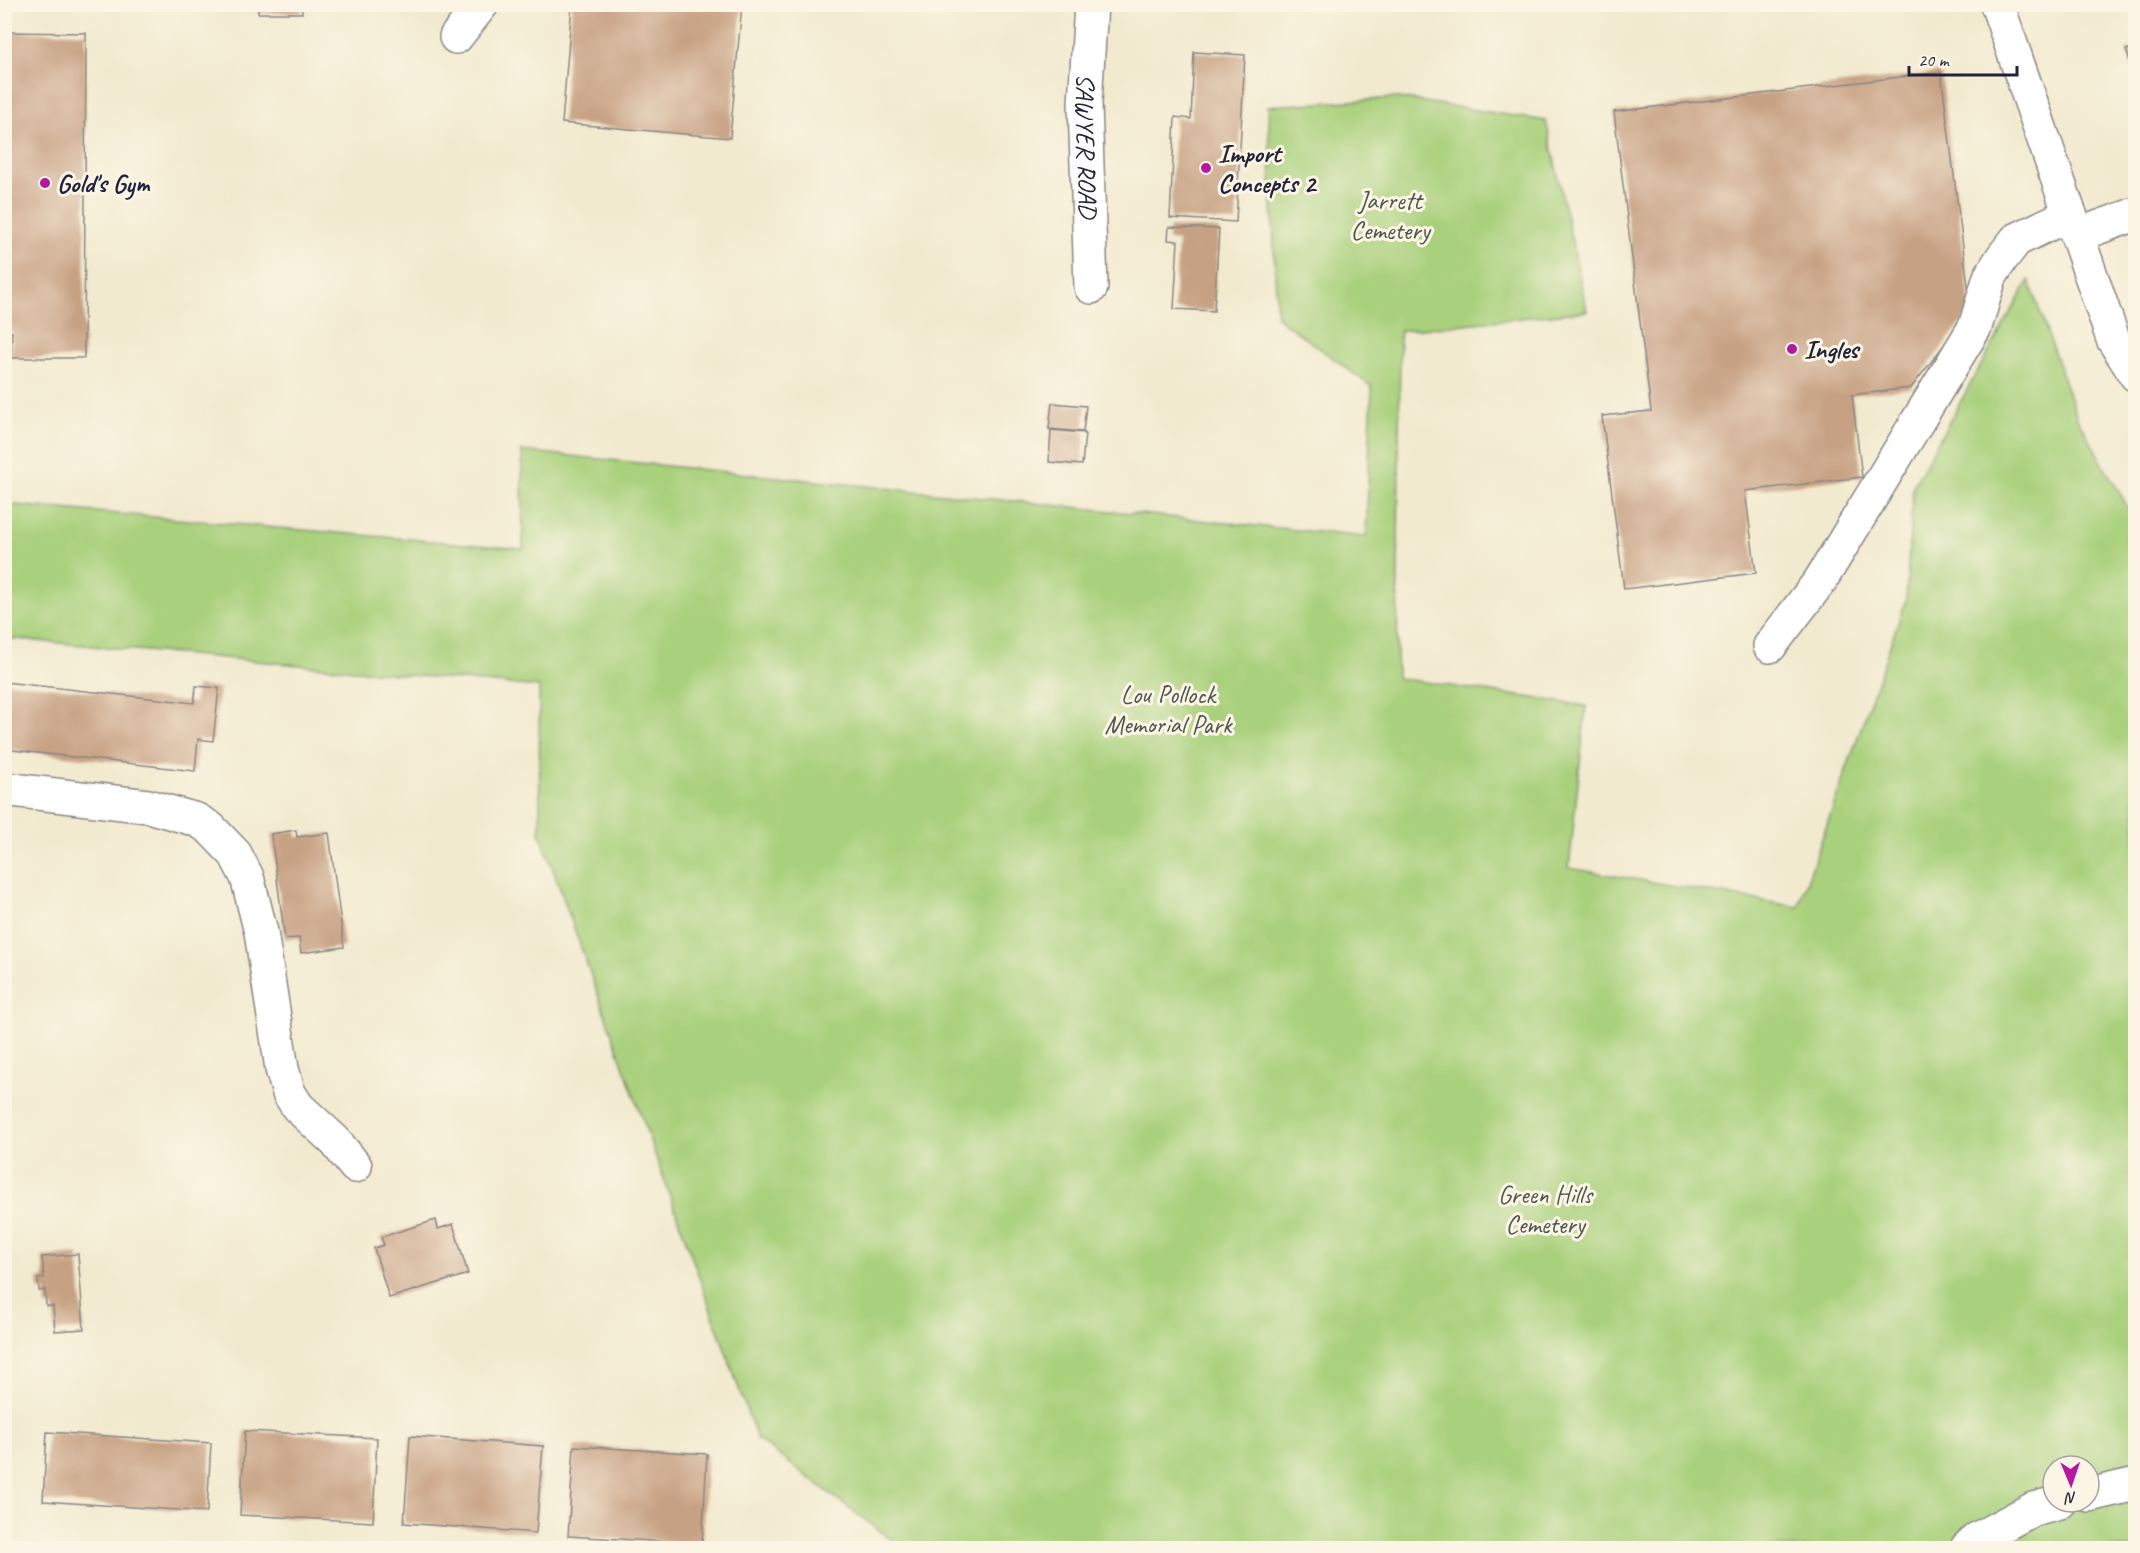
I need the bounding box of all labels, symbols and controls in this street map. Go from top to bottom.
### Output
scale bar [1909,39,2017,77]
text: 20 m [1918,49,1951,71]
street label: SAWYER ROAD [1068,73,1105,221]
place label: Import Concepts 2 [1218,137,1318,200]
marker: Import Concepts 2 [1199,161,1213,175]
place label: Gold's Gym [57,167,150,200]
marker: Gold's Gym [38,176,52,190]
park label: Jarrett Cemetery [1350,184,1432,247]
place label: Ingles [1804,333,1861,366]
marker: Ingles [1785,342,1799,356]
park label: Lou Pollock Memorial Park [1104,678,1233,741]
park label: Green Hills Cemetery [1498,1178,1594,1241]
north arrow [2041,1454,2101,1514]
text: N [2063,1488,2077,1508]

